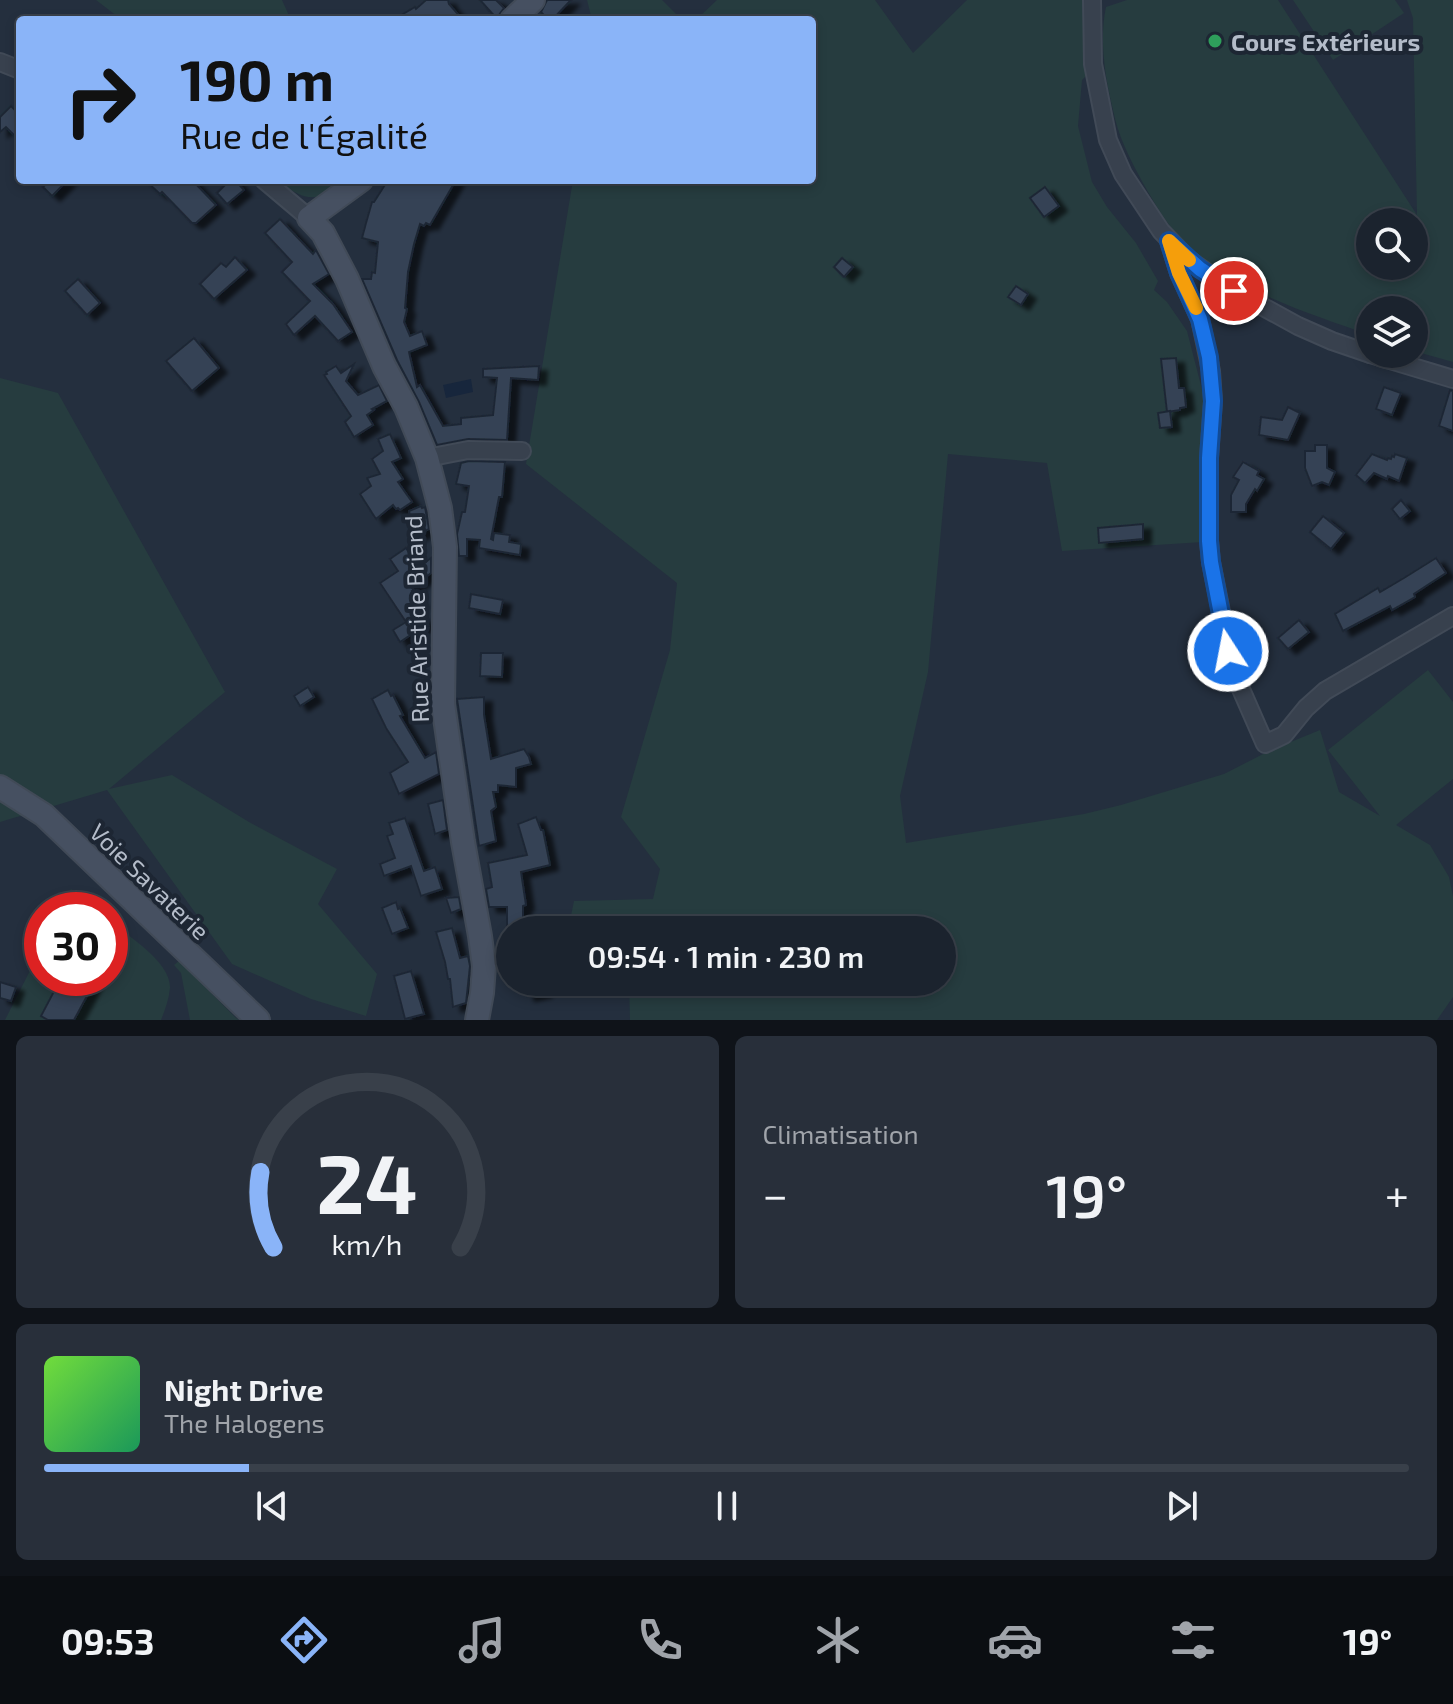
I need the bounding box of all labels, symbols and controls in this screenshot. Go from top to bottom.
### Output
place label: Cours Extérieurs [1231,27,1420,56]
marker: Cours Extérieurs [1206,32,1224,50]
text: 190 m [180,45,334,112]
icon: right [48,48,152,152]
text: Rue de l'Égalité [180,113,428,156]
map controls [1356,208,1428,368]
button: search [1356,208,1428,280]
pin [1200,257,1268,325]
icon: arrive [1212,269,1256,313]
button: layers [1356,296,1428,368]
street label: Rue Aristide Briand [398,515,434,723]
position arrow [1186,609,1270,693]
street label: Voie Savaterie [84,817,216,945]
speed limit sign: 30 [24,892,128,996]
text: 09:54 · 1 min · 230 m [588,938,864,974]
text: Climatisation [763,1118,919,1149]
text: 24 [317,1131,418,1231]
text: 19° [1046,1158,1127,1230]
text: − [763,1167,788,1220]
text: + [1385,1167,1409,1220]
text: km/h [332,1226,403,1261]
text: Night Drive [164,1371,323,1407]
text: The Halogens [164,1407,325,1438]
icon: previous [250,1484,294,1528]
icon: pause [705,1484,749,1528]
icon: next [1160,1484,1204,1528]
icon: directions [276,1612,332,1668]
icon: music [454,1612,510,1668]
icon: phone [632,1612,688,1668]
icon: climate [810,1612,866,1668]
icon: car [987,1612,1043,1668]
icon: filters [1165,1612,1221,1668]
text: 09:53 [61,1619,154,1662]
text: 19° [1343,1619,1392,1662]

